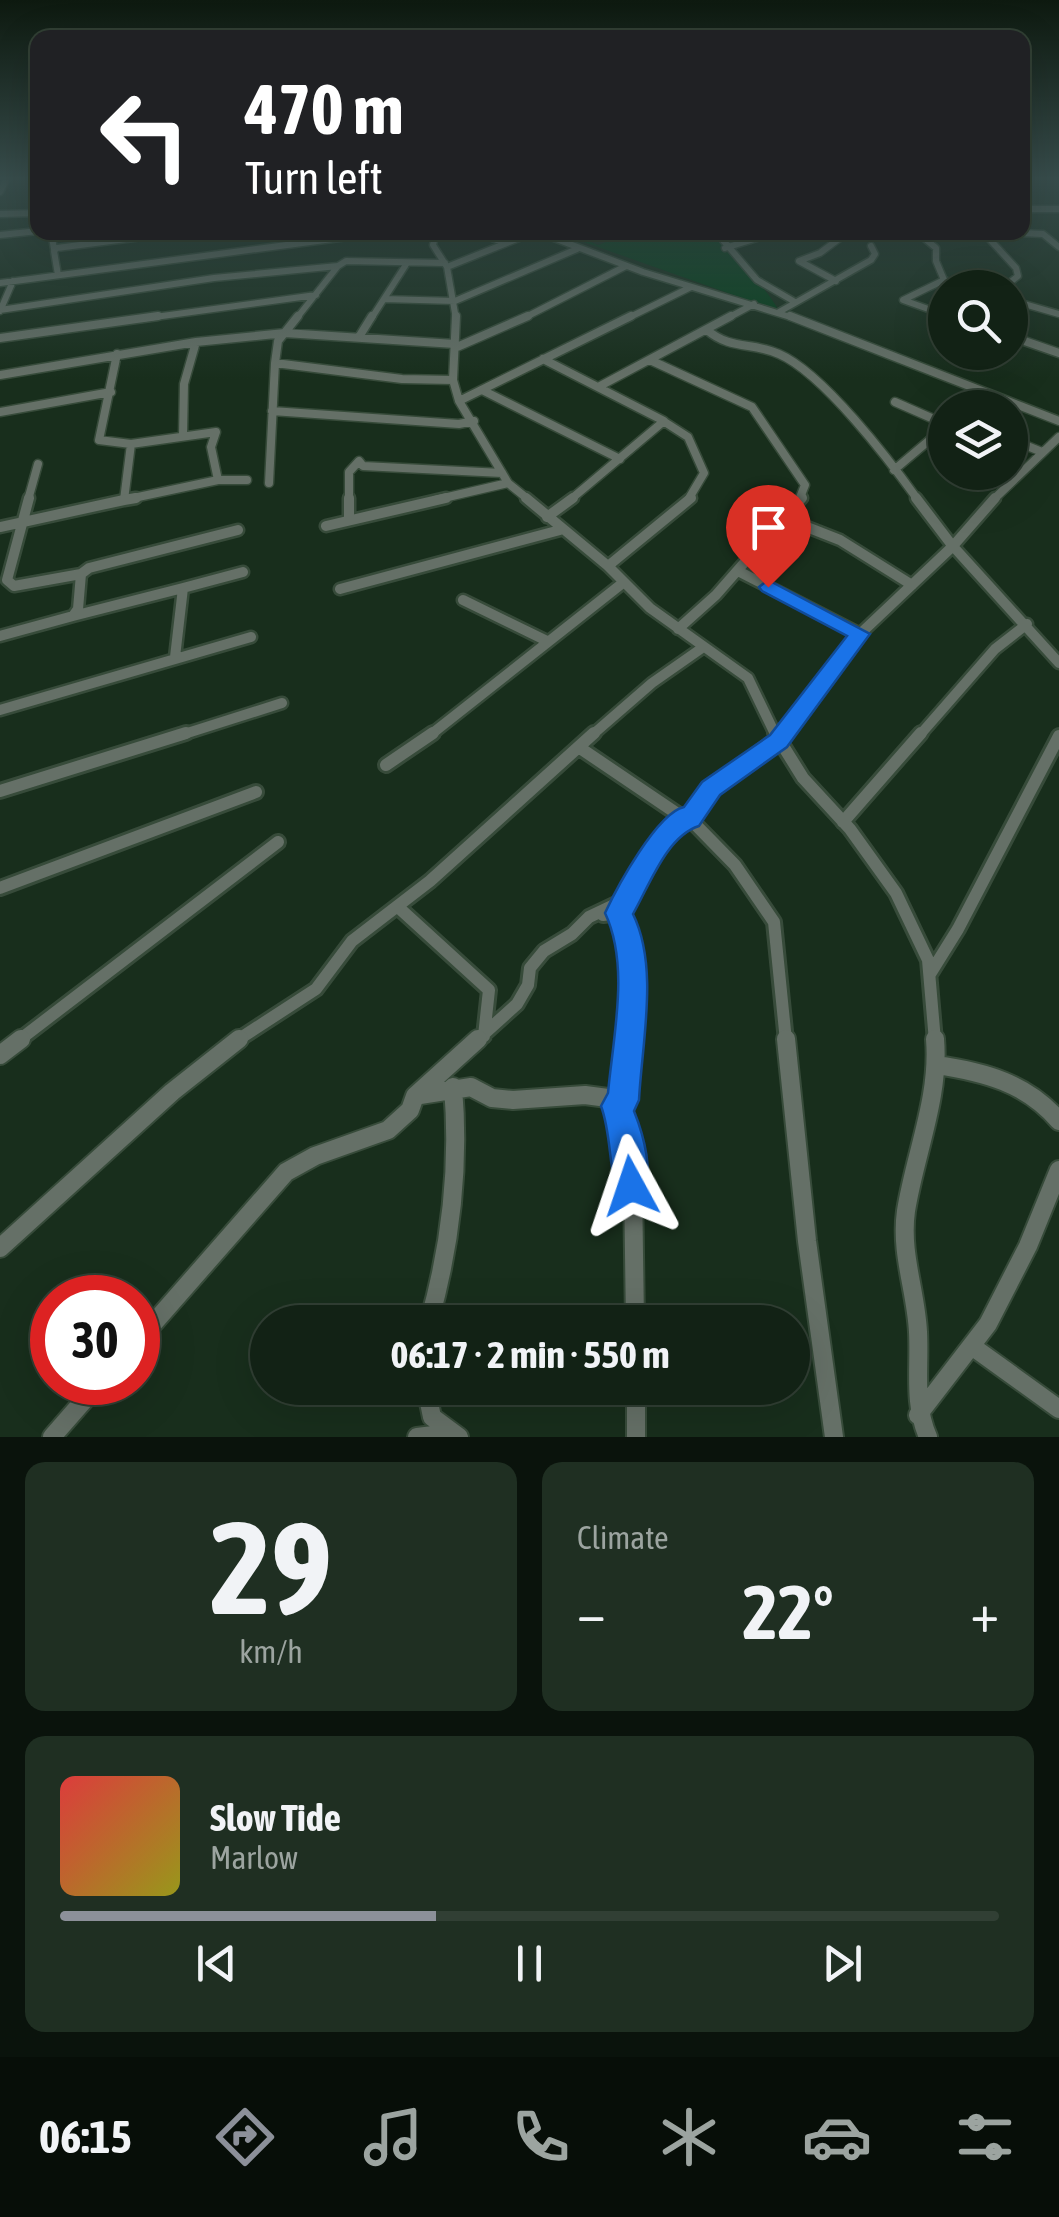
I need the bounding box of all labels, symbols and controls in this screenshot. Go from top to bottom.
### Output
text: 470 m [245,69,404,149]
icon: left [80,70,210,200]
text: Turn left [245,152,383,204]
map controls [928,270,1028,490]
button: search [928,270,1028,370]
button: layers [928,390,1028,490]
pin [726,485,811,588]
icon: arrive [741,500,796,555]
position arrow [579,1134,683,1238]
speed limit sign: 30 [30,1275,160,1405]
text: 06:17 · 2 min · 550 m [390,1333,670,1376]
text: 29 [210,1493,332,1642]
text: Climate [577,1519,669,1556]
text: 22° [742,1569,834,1655]
text: − [577,1581,606,1644]
text: + [970,1581,999,1644]
text: km/h [239,1633,303,1670]
text: Slow Tide [210,1796,341,1839]
text: Marlow [210,1839,298,1876]
icon: previous [189,1936,244,1991]
icon: pause [502,1936,557,1991]
icon: next [815,1936,870,1991]
icon: directions [210,2102,280,2172]
icon: music [358,2102,428,2172]
icon: phone [506,2102,576,2172]
icon: climate [654,2102,724,2172]
icon: car [802,2102,872,2172]
icon: filters [950,2102,1020,2172]
text: 06:15 [39,2111,132,2163]

